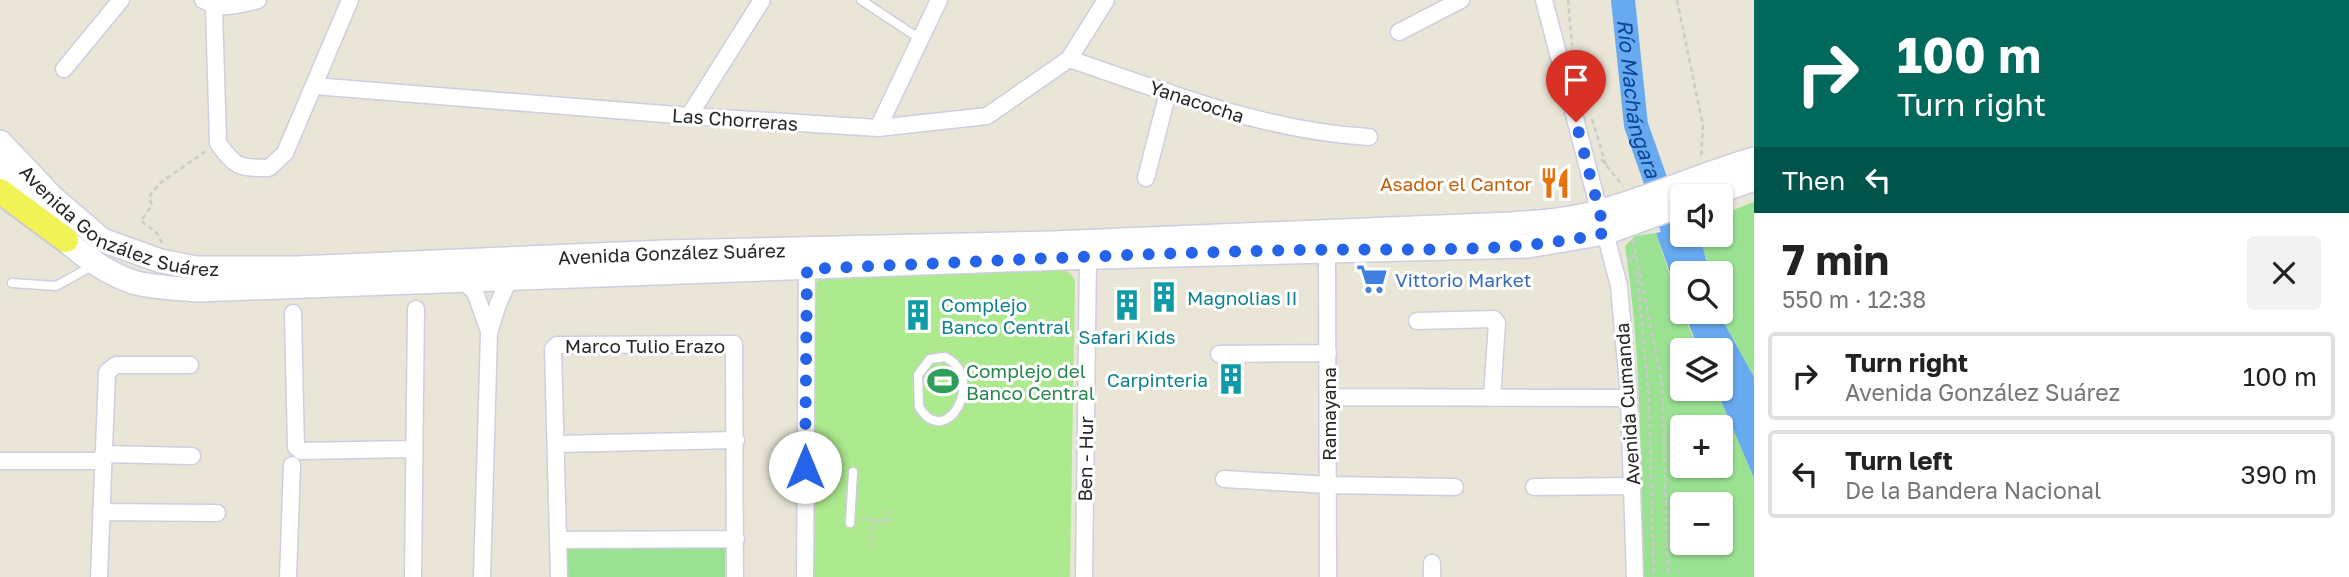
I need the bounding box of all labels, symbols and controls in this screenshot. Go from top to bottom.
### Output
water label: Río Machángara [1612,18,1667,182]
text: 100 m [1897,25,2041,84]
icon: right [1782,28,1873,119]
pin [1546,50,1606,122]
icon: arrive [1557,61,1595,99]
street label: Yanacocha [1147,75,1247,127]
text: Turn right [1897,85,2046,123]
street label: Las Chorreras [671,103,799,135]
street label: Avenida González Suárez [16,160,219,280]
icon: left [1859,161,1897,199]
text: Then [1782,165,1845,196]
restaurant icon: Asador el Cantor [1538,166,1572,200]
place label: Asador el Cantor [1380,172,1533,195]
map controls [1670,184,1733,555]
button: sound [1670,184,1733,247]
text: 7 min [1782,234,1889,284]
button: close [2247,236,2321,310]
street label: Avenida González Suárez [557,238,786,268]
button: search [1670,261,1733,324]
supermarket icon: Vittorio Market [1355,262,1389,296]
place label: Vittorio Market [1395,268,1531,291]
building icon: Magnolias II [1147,280,1181,314]
text: 550 m · 12:38 [1782,285,1926,313]
place label: Magnolias II [1187,286,1298,309]
building icon: Safari Kids [1110,288,1144,322]
place label: Complejo Banco Central [941,293,1070,338]
building icon: Complejo Banco Central [901,298,935,332]
street label: Avenida Cumanda [1610,322,1644,486]
place label: Safari Kids [1078,325,1176,348]
street label: Marco Tulio Erazo [565,334,725,357]
button: layers [1670,338,1733,401]
text: Turn right [1845,347,1968,378]
icon: right [1786,357,1824,395]
place label: Complejo del Banco Central [966,359,1095,404]
text: 100 m [2243,361,2317,392]
building icon: Carpinteria [1214,362,1248,396]
sports icon: Complejo del Banco Central [926,364,960,398]
street label: Ramayana [1317,367,1340,461]
place label: Carpinteria [1107,368,1208,391]
text: Avenida González Suárez [1845,378,2120,406]
street label: Ben - Hur [1073,415,1097,502]
button: + [1670,415,1733,478]
position arrow [768,430,842,504]
text: Turn left [1845,445,1953,476]
icon: left [1786,455,1824,493]
text: 390 m [2240,459,2317,490]
text: De la Bandera Nacional [1845,476,2101,504]
button: − [1670,492,1733,555]

